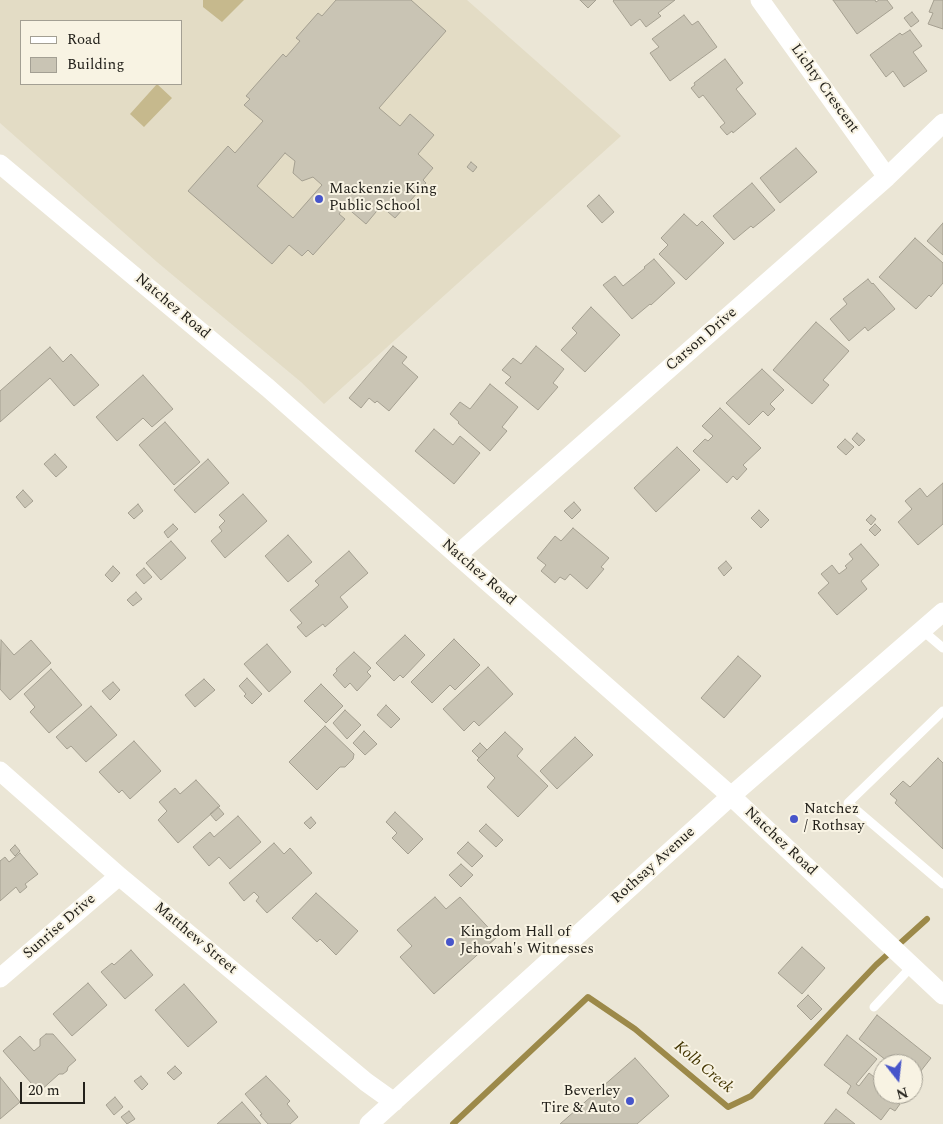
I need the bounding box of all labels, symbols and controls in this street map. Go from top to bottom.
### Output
legend [20,20,182,85]
text: Road [67,28,101,51]
street label: Lichty Crescent [786,41,862,137]
text: Building [67,53,124,76]
place label: Mackenzie King Public School [329,181,437,216]
marker: Mackenzie King Public School [313,193,325,205]
street label: Natchez Road [131,270,213,344]
street label: Carson Drive [663,304,741,376]
street label: Natchez Road [437,536,519,610]
place label: Natchez / Rothsay [804,801,864,836]
street label: Natchez Road [740,804,820,880]
marker: Natchez / Rothsay [788,813,800,825]
street label: Rothsay Avenue [608,824,700,908]
street label: Sunrise Drive [20,891,100,963]
street label: Matthew Street [150,899,240,979]
place label: Kingdom Hall of Jehovah's Witnesses [460,924,594,959]
marker: Kingdom Hall of Jehovah's Witnesses [444,936,456,948]
water label: Kolb Creek [669,1038,737,1098]
north arrow [873,1054,923,1104]
scale bar [22,1072,88,1104]
text: 20 m [28,1079,60,1102]
text: N [894,1081,910,1105]
place label: Beverley Tire & Auto [541,1083,620,1118]
marker: Beverley Tire & Auto [624,1095,636,1107]

